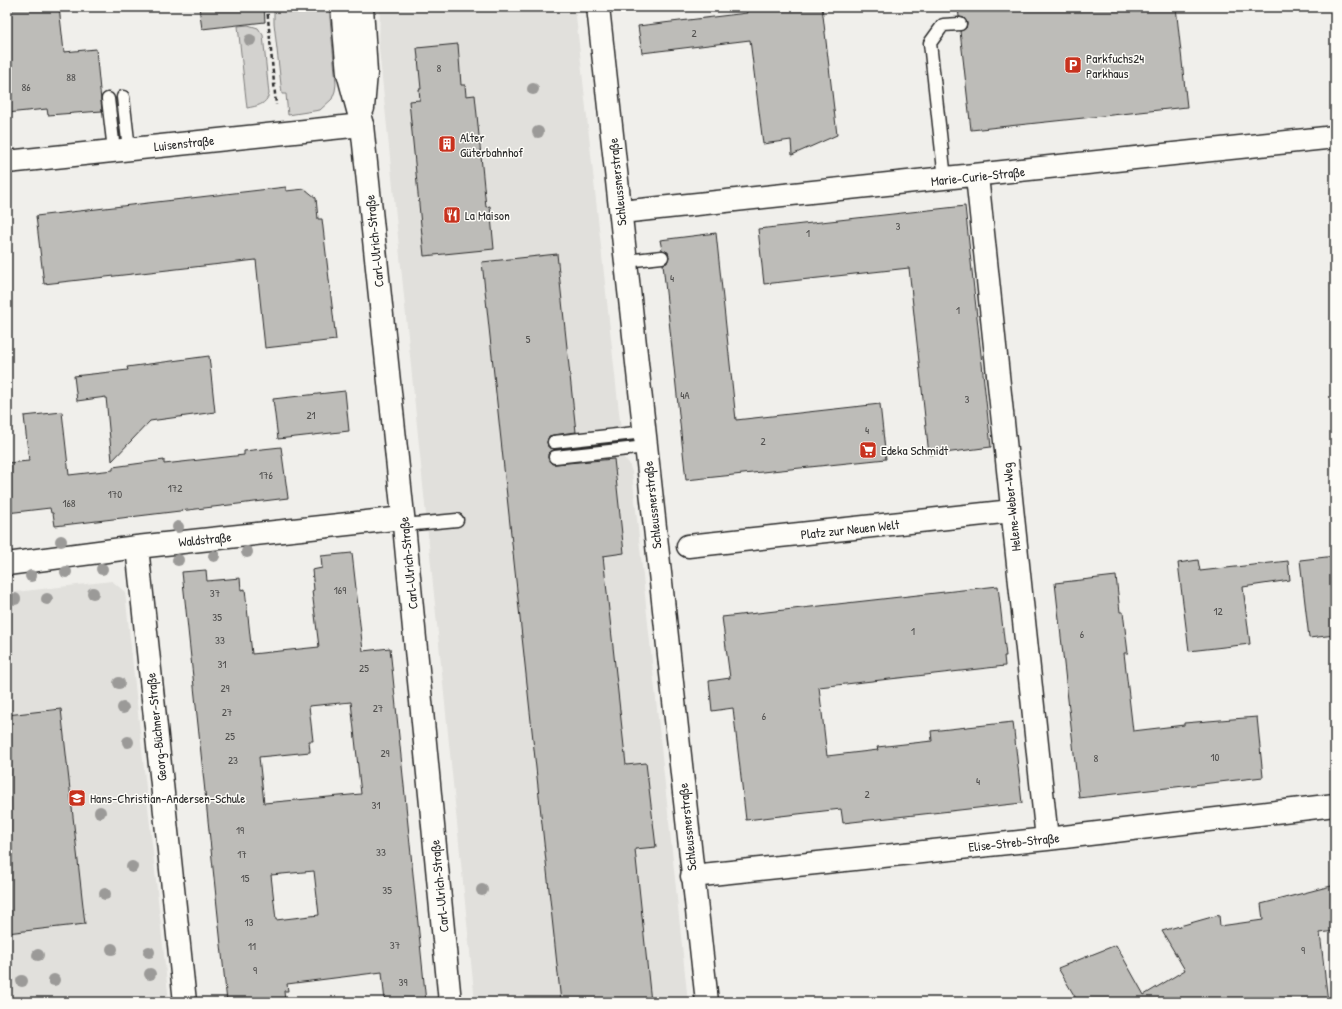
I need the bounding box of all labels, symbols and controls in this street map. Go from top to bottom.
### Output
house number: 2 [691,26,697,40]
place label: Parkfuchs24 Parkhaus [1086,49,1144,82]
parking icon: Parkfuchs24 Parkhaus [1063,55,1083,75]
house number: 8 [437,61,442,75]
house number: 88 [66,70,76,84]
house number: 86 [21,80,31,94]
place label: Alter Güterbahnhof [460,128,524,161]
street label: Luisenstraße [153,131,215,155]
building icon: Alter Güterbahnhof [437,134,457,154]
street label: Schleussnerstraße [603,137,631,227]
street label: Marie-Curie-Straße [930,162,1026,190]
street label: Carl-Ulrich-Straße [360,194,388,288]
restaurant icon: La Maison [442,205,462,225]
place label: La Maison [465,206,510,224]
house number: 3 [896,219,901,233]
house number: 1 [806,226,810,240]
house number: 4 [670,271,674,285]
house number: 1 [956,303,960,317]
house number: 5 [526,332,531,346]
house number: 4A [680,388,690,402]
house number: 3 [965,392,970,406]
house number: 21 [306,408,316,422]
house number: 4 [865,423,869,437]
house number: 2 [760,434,766,448]
supermarket icon: Edeka Schmidt [858,440,878,460]
place label: Edeka Schmidt [881,441,949,459]
street label: Schleussnerstraße [638,460,666,550]
street label: Helene-Weber-Weg [997,462,1025,552]
house number: 176 [259,468,274,482]
house number: 172 [168,481,182,495]
house number: 170 [108,487,122,501]
house number: 168 [62,496,76,510]
street label: Platz zur Neuen Welt [800,515,901,543]
street label: Carl-Ulrich-Straße [394,516,422,610]
street label: Waldstraße [178,527,232,551]
house number: 169 [334,583,346,597]
house number: 37 [210,586,220,600]
house number: 12 [1213,604,1223,618]
house number: 35 [212,610,222,624]
house number: 1 [911,624,915,638]
house number: 6 [1080,627,1085,641]
house number: 33 [215,633,225,647]
house number: 31 [218,657,226,671]
house number: 25 [359,661,369,675]
street label: Georg-Büchner-Straße [141,672,171,782]
house number: 29 [220,681,230,695]
house number: 27 [373,701,383,715]
house number: 27 [222,705,232,719]
house number: 6 [762,709,767,723]
house number: 25 [225,729,235,743]
house number: 29 [380,746,390,760]
house number: 10 [1211,750,1220,764]
house number: 8 [1094,751,1099,765]
house number: 23 [228,753,238,767]
house number: 4 [976,774,980,788]
street label: Schleussnerstraße [673,782,701,872]
house number: 2 [864,787,870,801]
school or university icon: Hans-Christian-Andersen-Schule [67,788,87,808]
place label: Hans-Christian-Andersen-Schule [90,789,246,807]
house number: 31 [372,798,380,812]
house number: 19 [236,823,244,837]
street label: Elise-Streb-Straße [968,828,1060,856]
street label: Carl-Ulrich-Straße [425,839,453,933]
house number: 33 [376,845,386,859]
house number: 17 [237,847,247,861]
house number: 15 [241,871,250,885]
house number: 35 [382,883,392,897]
house number: 13 [245,915,254,929]
house number: 37 [390,938,400,952]
house number: 11 [248,939,256,953]
house number: 9 [1301,943,1305,957]
house number: 9 [253,963,257,977]
house number: 39 [399,975,407,989]

